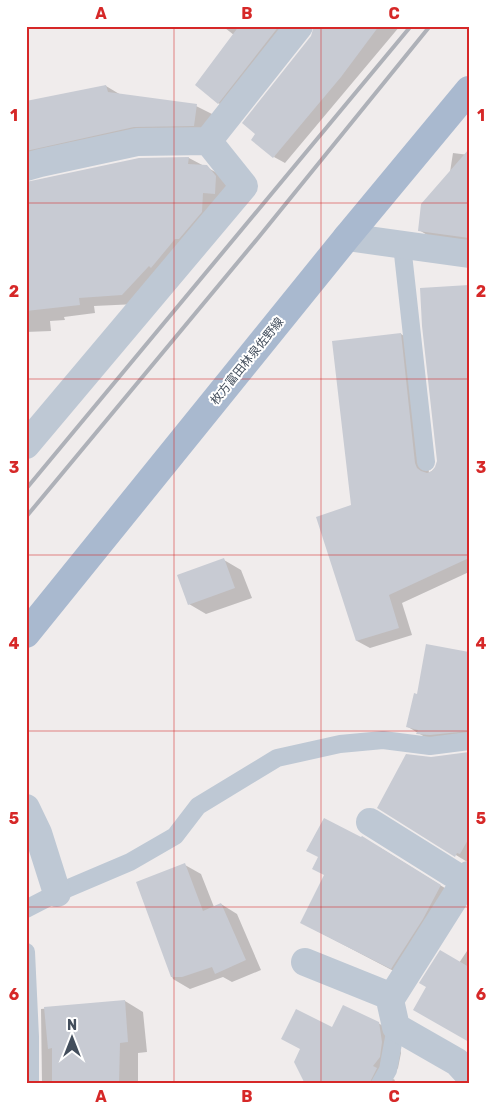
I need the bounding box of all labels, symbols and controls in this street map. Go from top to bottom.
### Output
text: A [95,4,107,23]
text: B [241,4,253,23]
text: C [388,4,400,23]
text: 1 [10,106,18,125]
text: 1 [477,106,485,125]
text: 2 [9,282,19,301]
text: 2 [476,282,486,301]
street label: 枚方富田林泉佐野線 [208,315,286,407]
text: 3 [9,458,19,477]
text: 3 [476,458,486,477]
text: 4 [9,634,20,653]
text: 4 [476,634,487,653]
text: 5 [9,809,19,828]
text: 5 [476,809,486,828]
text: 6 [9,985,19,1004]
text: 6 [476,985,486,1004]
north arrow [48,1012,98,1062]
text: N [67,1017,77,1034]
text: A [95,1087,107,1106]
text: B [241,1087,253,1106]
text: C [388,1087,400,1106]

